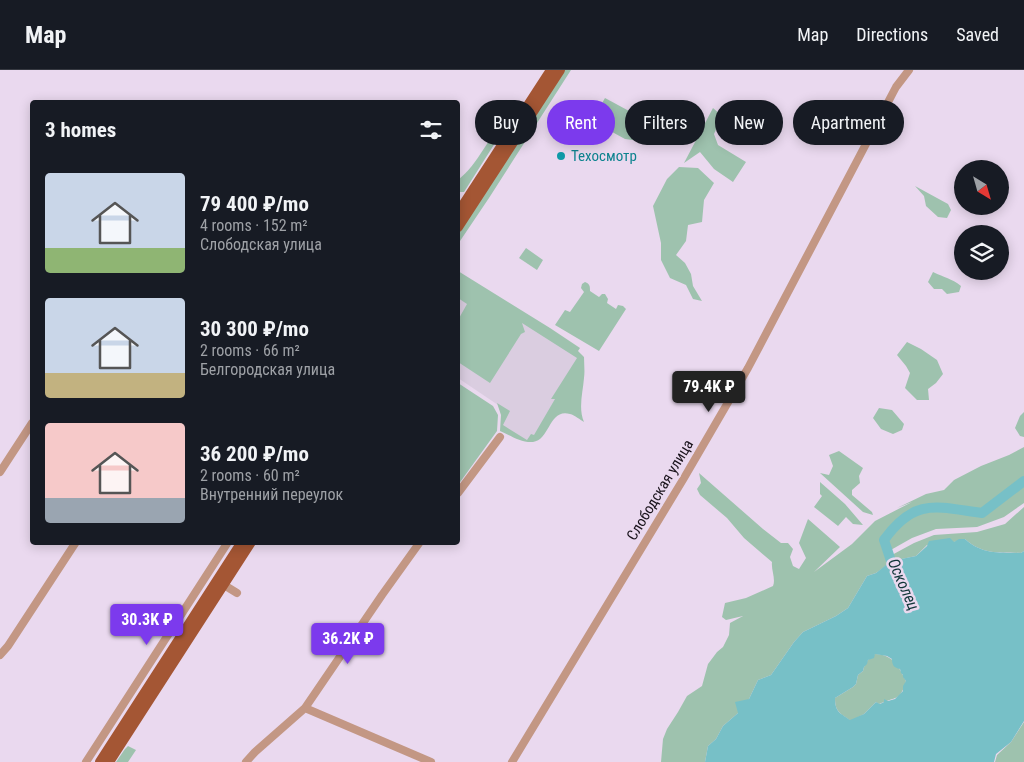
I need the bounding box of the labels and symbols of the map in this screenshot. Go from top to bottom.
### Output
place label: Техосмотр [571,147,637,165]
marker: Техосмотр [555,150,567,162]
north arrow [954,160,1009,215]
pin: 79.4K ₽ [663,370,755,413]
street label: Слободская улица [623,436,697,544]
water label: Осколец [884,555,923,613]
pin: 30.3K ₽ [101,604,193,646]
pin: 36.2K ₽ [302,622,394,665]

